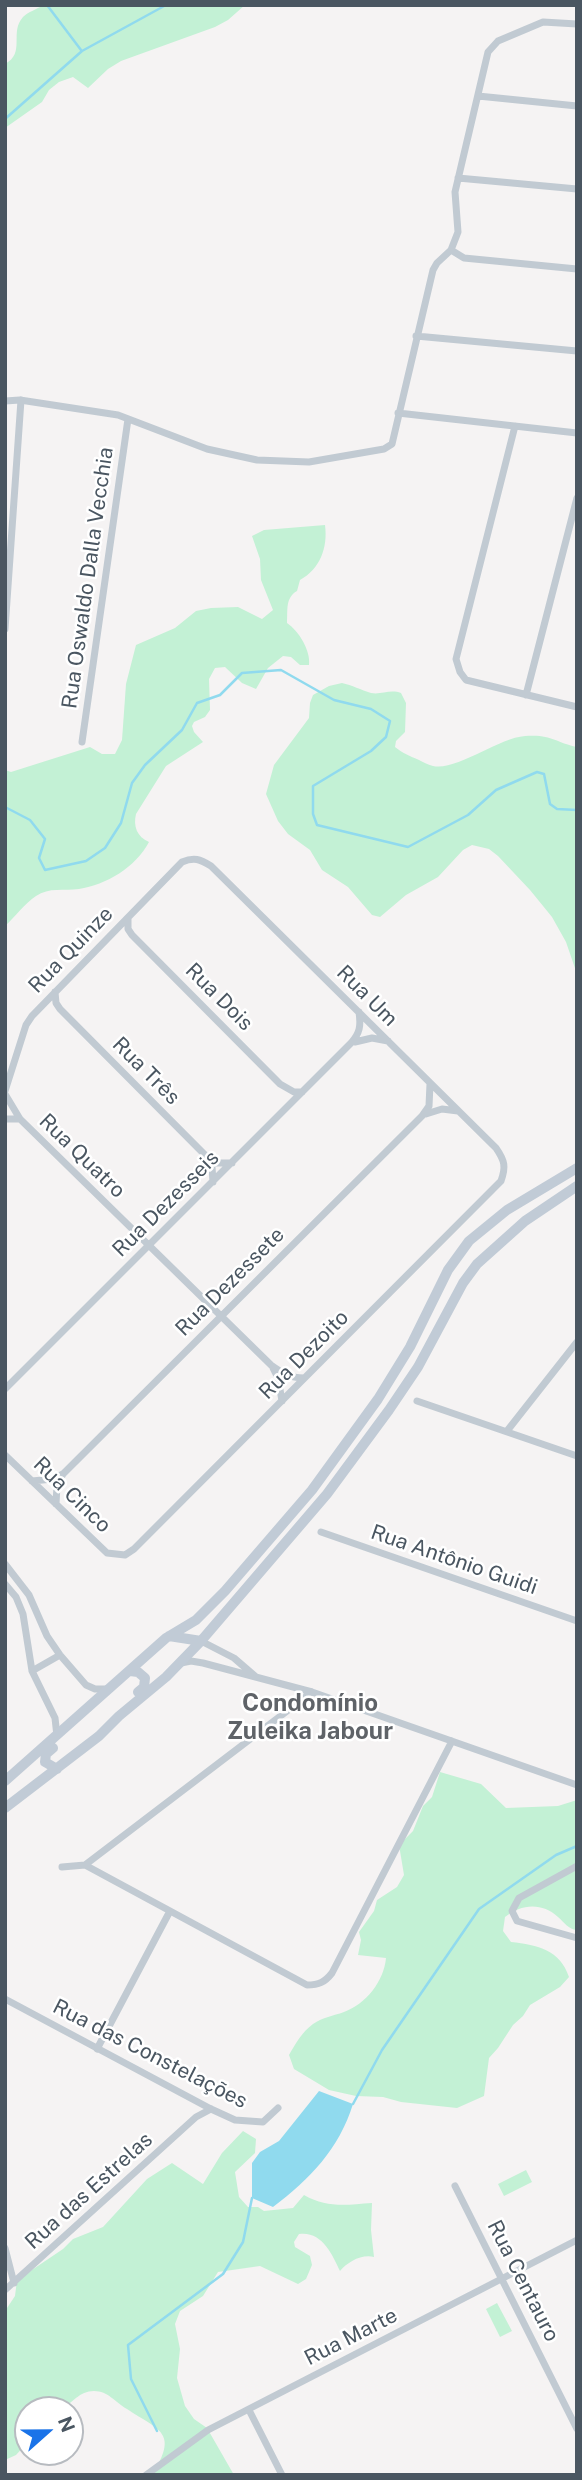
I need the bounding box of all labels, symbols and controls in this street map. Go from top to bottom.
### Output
street label: Rua Oswaldo Dalla Vecchia [57,446,119,710]
street label: Rua Quinze [24,902,118,998]
street label: Rua Dois [180,958,258,1036]
street label: Rua Um [331,960,403,1032]
street label: Rua Três [107,1032,185,1110]
street label: Rua Quatro [34,1109,130,1203]
street label: Rua Dezesseis [108,1146,224,1262]
street label: Rua Dezessete [170,1222,290,1342]
street label: Rua Dezoito [254,1305,354,1405]
street label: Rua Cinco [28,1452,116,1538]
street label: Rua Antônio Guidi [367,1520,541,1600]
district label: Condomínio Zuleika Jabour [227,1690,393,1746]
street label: Rua das Constelações [49,1994,251,2114]
street label: Rua das Estrelas [20,2127,158,2255]
street label: Rua Centauro [482,2216,564,2346]
street label: Rua Marte [300,2303,402,2371]
north arrow [14,2396,84,2466]
text: N [54,2413,80,2435]

